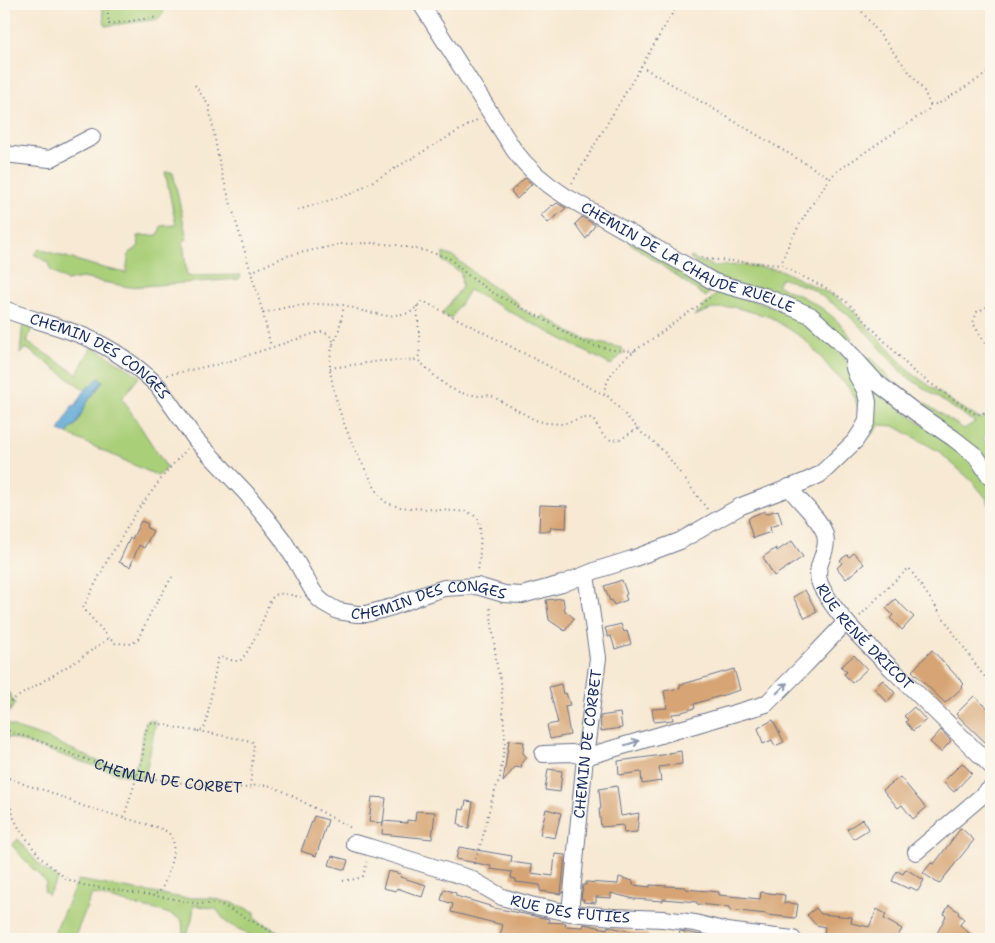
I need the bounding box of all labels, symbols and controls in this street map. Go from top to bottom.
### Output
street label: CHEMIN DE LA CHAUDE RUELLE [577,197,797,317]
street label: CHEMIN DES CONGES [27,309,174,403]
street label: CHEMIN DES CONGES [349,576,509,624]
street label: RUE RENÉ DRICOT [811,580,918,694]
street label: CHEMIN DE CORBET [569,668,606,820]
one-way arrow [776,683,788,695]
one-way arrow [623,737,639,747]
street label: CHEMIN DE CORBET [91,753,243,798]
street label: RUE DES FUTIES [508,890,630,928]

